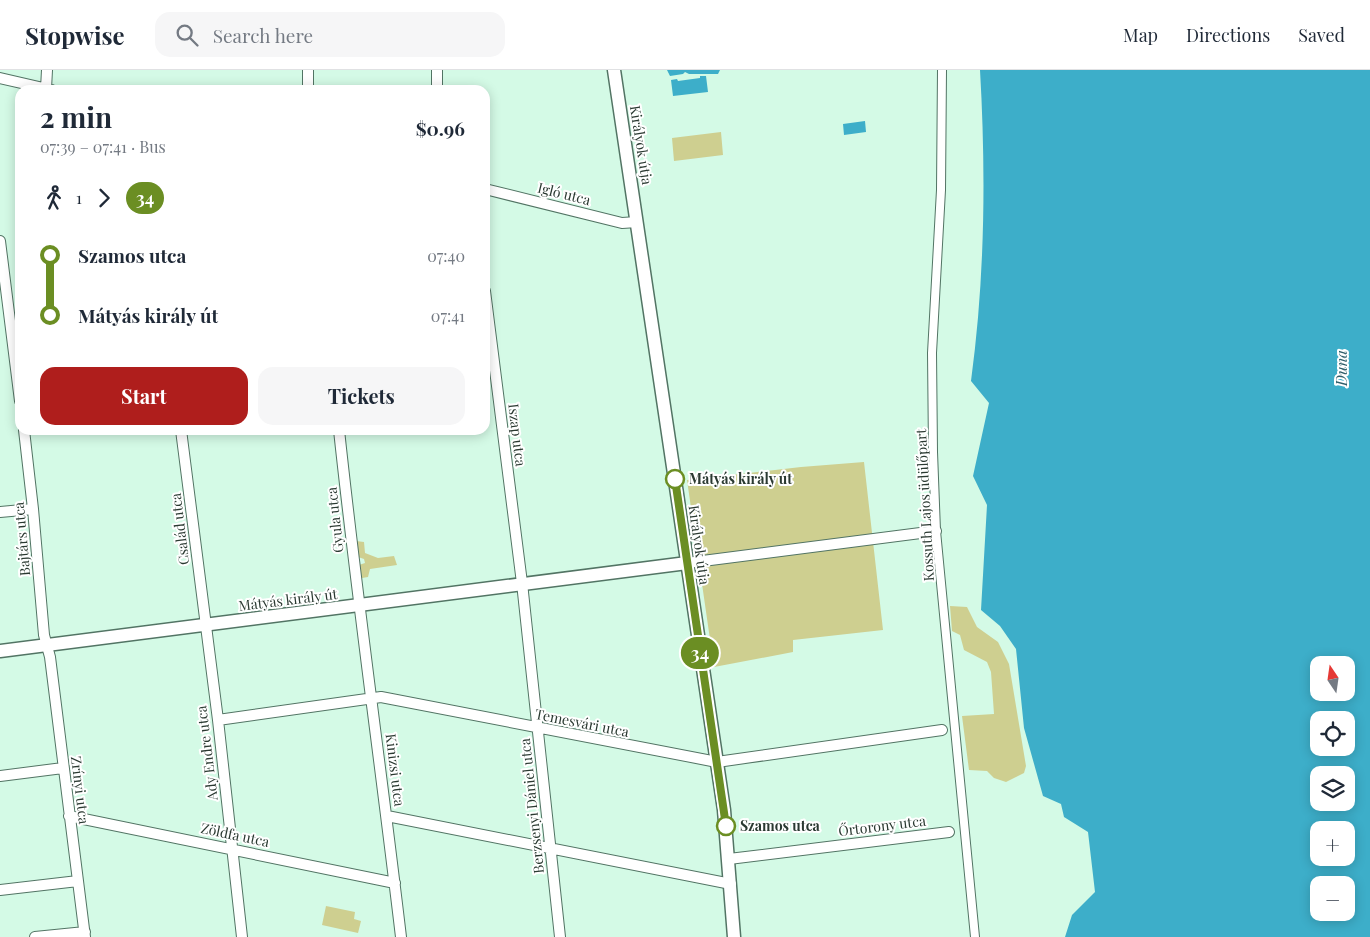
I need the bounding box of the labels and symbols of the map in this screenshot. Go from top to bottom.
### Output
street label: Királyok útja [626,104,657,186]
street label: Igló utca [536,178,593,209]
water label: Duna [1331,350,1351,387]
street label: Iszap utca [504,402,531,467]
street label: Kossuth Lajos üdülőpart [911,427,938,582]
marker: Mátyás király út [665,469,685,489]
place label: Mátyás király út [689,469,792,488]
street label: Gyula utca [322,486,347,554]
street label: Család utca [166,492,193,566]
street label: Bajtárs utca [9,501,34,577]
street label: Királyok útja [685,504,714,586]
street label: Mátyás király út [237,584,340,615]
line badge: 34 [678,637,722,669]
north arrow [1310,656,1355,701]
street label: Ady Endre utca [191,704,222,803]
street label: Temesvári utca [533,704,631,741]
street label: Kinizsi utca [382,732,409,807]
street label: Berzsenyi Dániel utca [515,737,548,875]
street label: Zrínyi utca [67,755,94,825]
street label: Őrtorony utca [837,811,927,840]
marker: Szamos utca [716,816,736,836]
place label: Szamos utca [740,816,821,835]
street label: Zöldfa utca [199,818,271,851]

